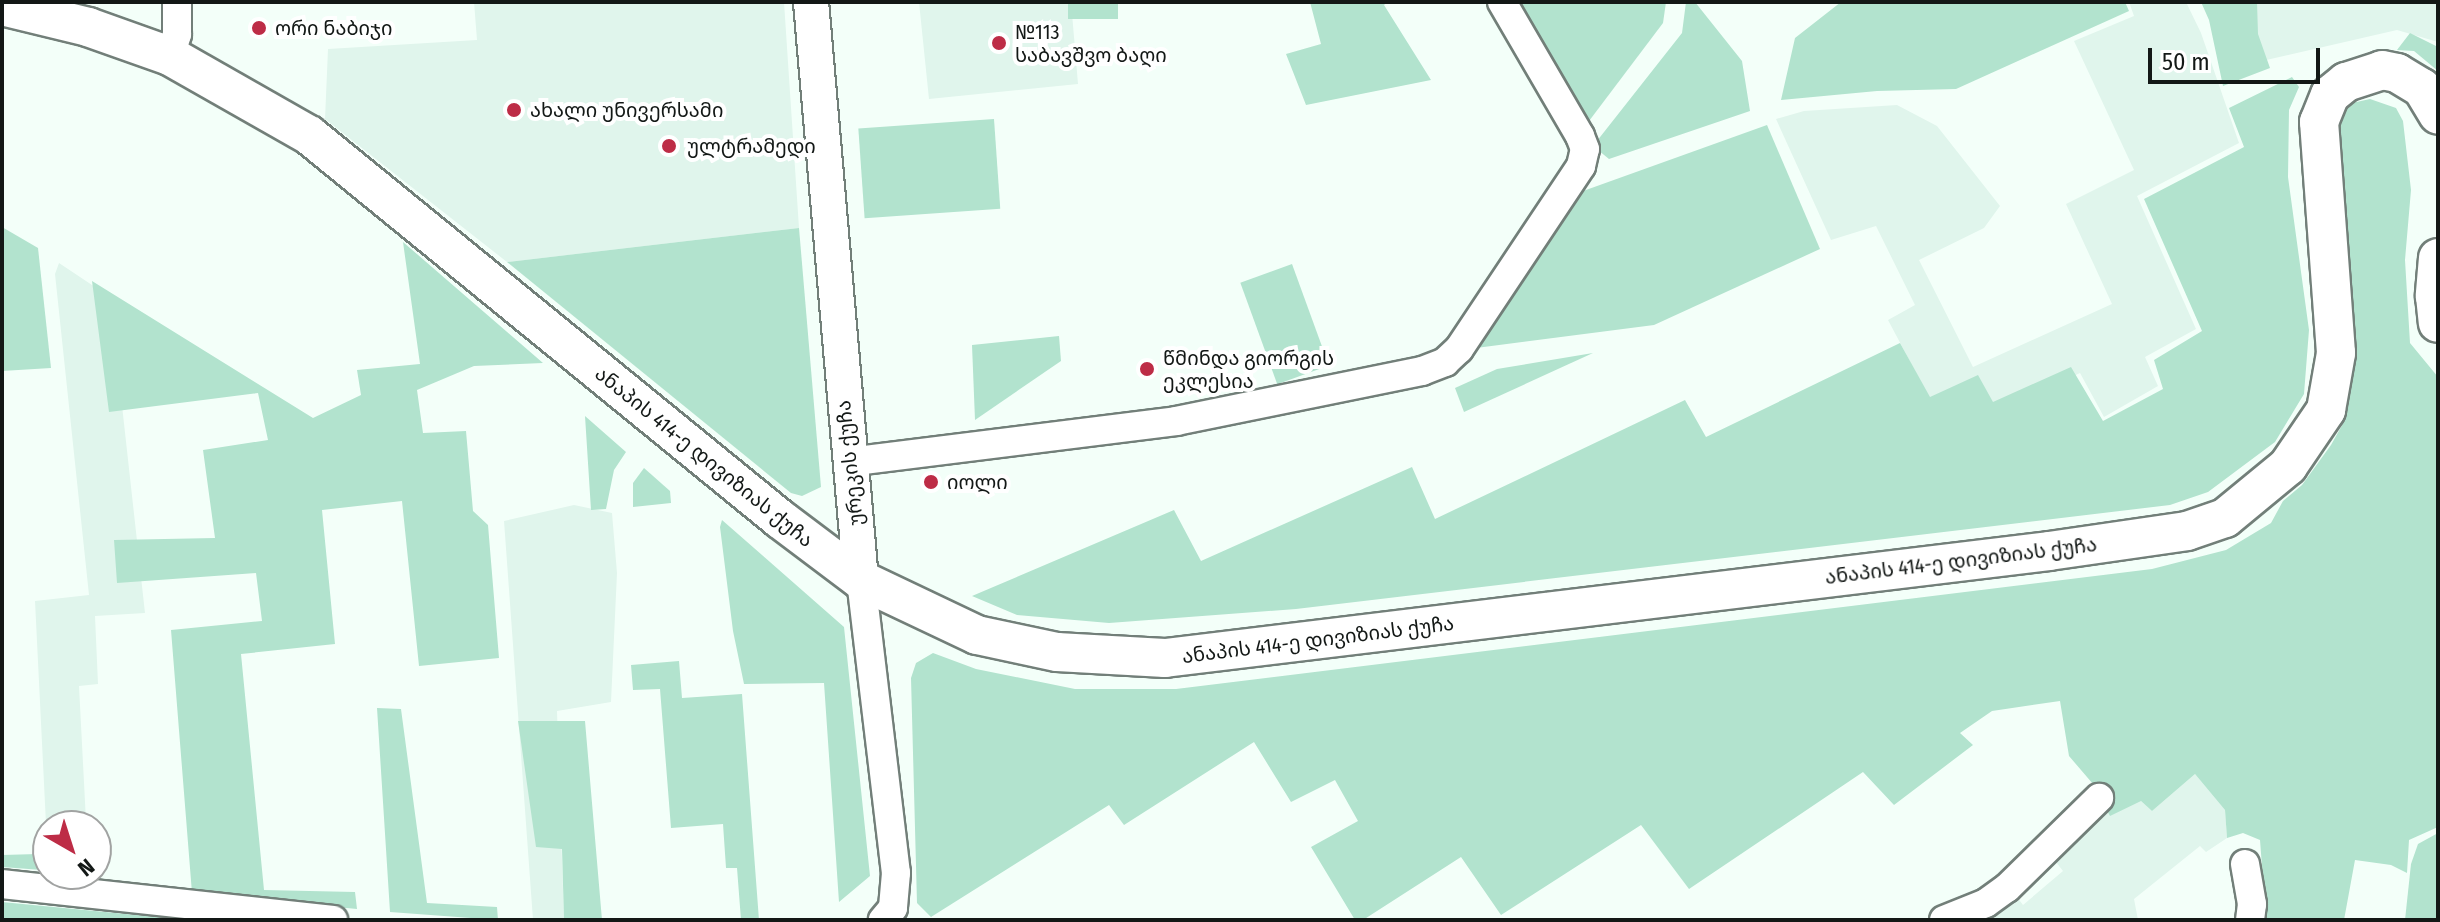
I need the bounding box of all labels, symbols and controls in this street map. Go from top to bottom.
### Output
place label: ორი ნაბიჯი [275,16,393,40]
marker: ორი ნაბიჯი [250,19,268,37]
place label: №113 საბავშვო ბაღი [1015,20,1167,67]
scale bar [2152,32,2324,82]
marker: №113 საბავშვო ბაღი [990,34,1008,52]
text: 50 m [2162,48,2210,76]
place label: ახალი უნივერსამი [530,98,723,122]
marker: ახალი უნივერსამი [505,101,523,119]
place label: ულტრამედი [687,134,816,158]
marker: ულტრამედი [658,135,680,157]
place label: წმინდა გიორგის ეკლესია [1163,346,1334,393]
marker: წმინდა გიორგის ეკლესია [1138,360,1156,378]
street label: ანაპის 414-ე დივიზიას ქუჩა [590,362,818,552]
street label: ურეკის ქუჩა [831,399,869,527]
place label: იოლი [947,470,1008,494]
marker: იოლი [922,473,940,491]
street label: ანაპის 414-ე დივიზიას ქუჩა [1824,532,2098,590]
street label: ანაპის 414-ე დივიზიას ქუჩა [1181,611,1455,669]
north arrow [32,810,112,890]
text: N [73,853,100,882]

